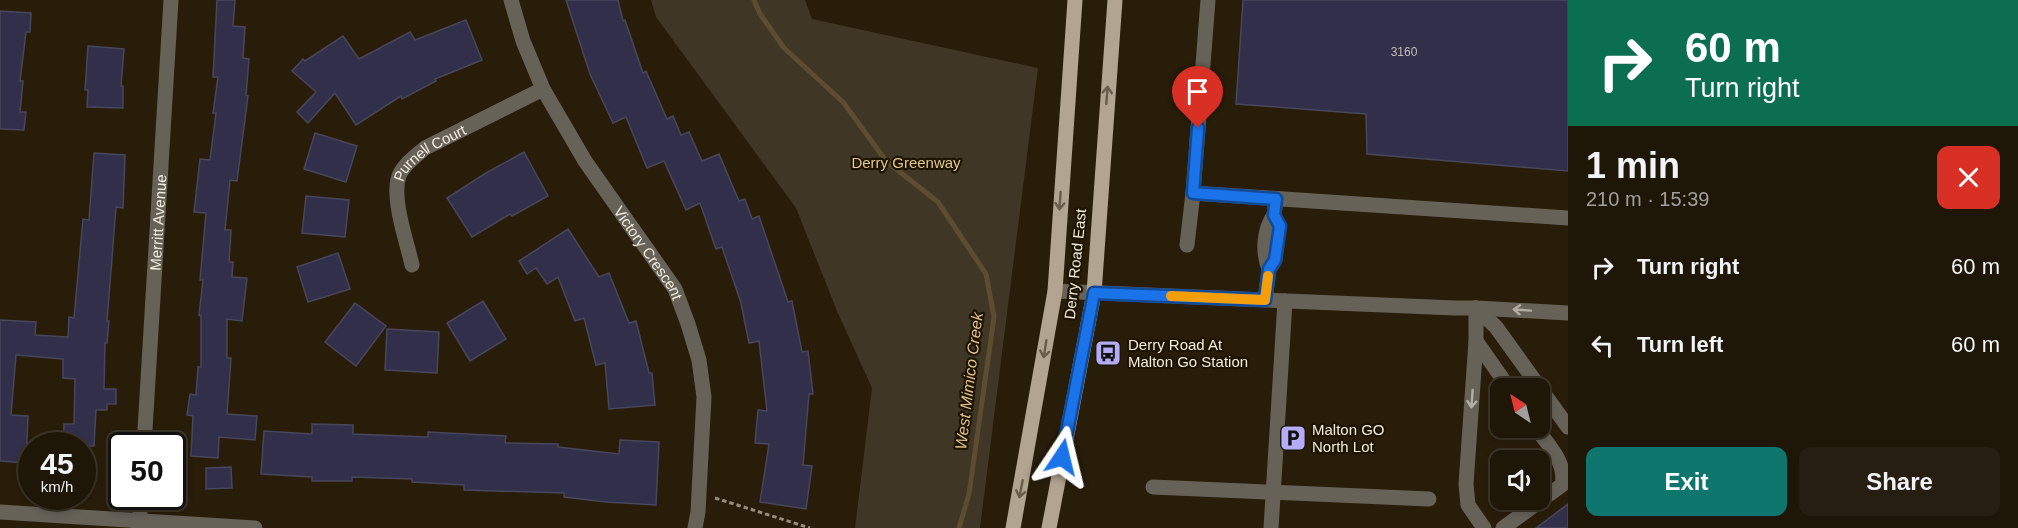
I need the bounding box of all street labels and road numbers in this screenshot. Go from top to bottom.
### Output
street label: Purnell Court [389,120,469,183]
street label: Merritt Avenue [146,174,169,271]
street label: Victory Crescent [611,203,687,302]
street label: Derry Road East [1061,207,1089,320]

